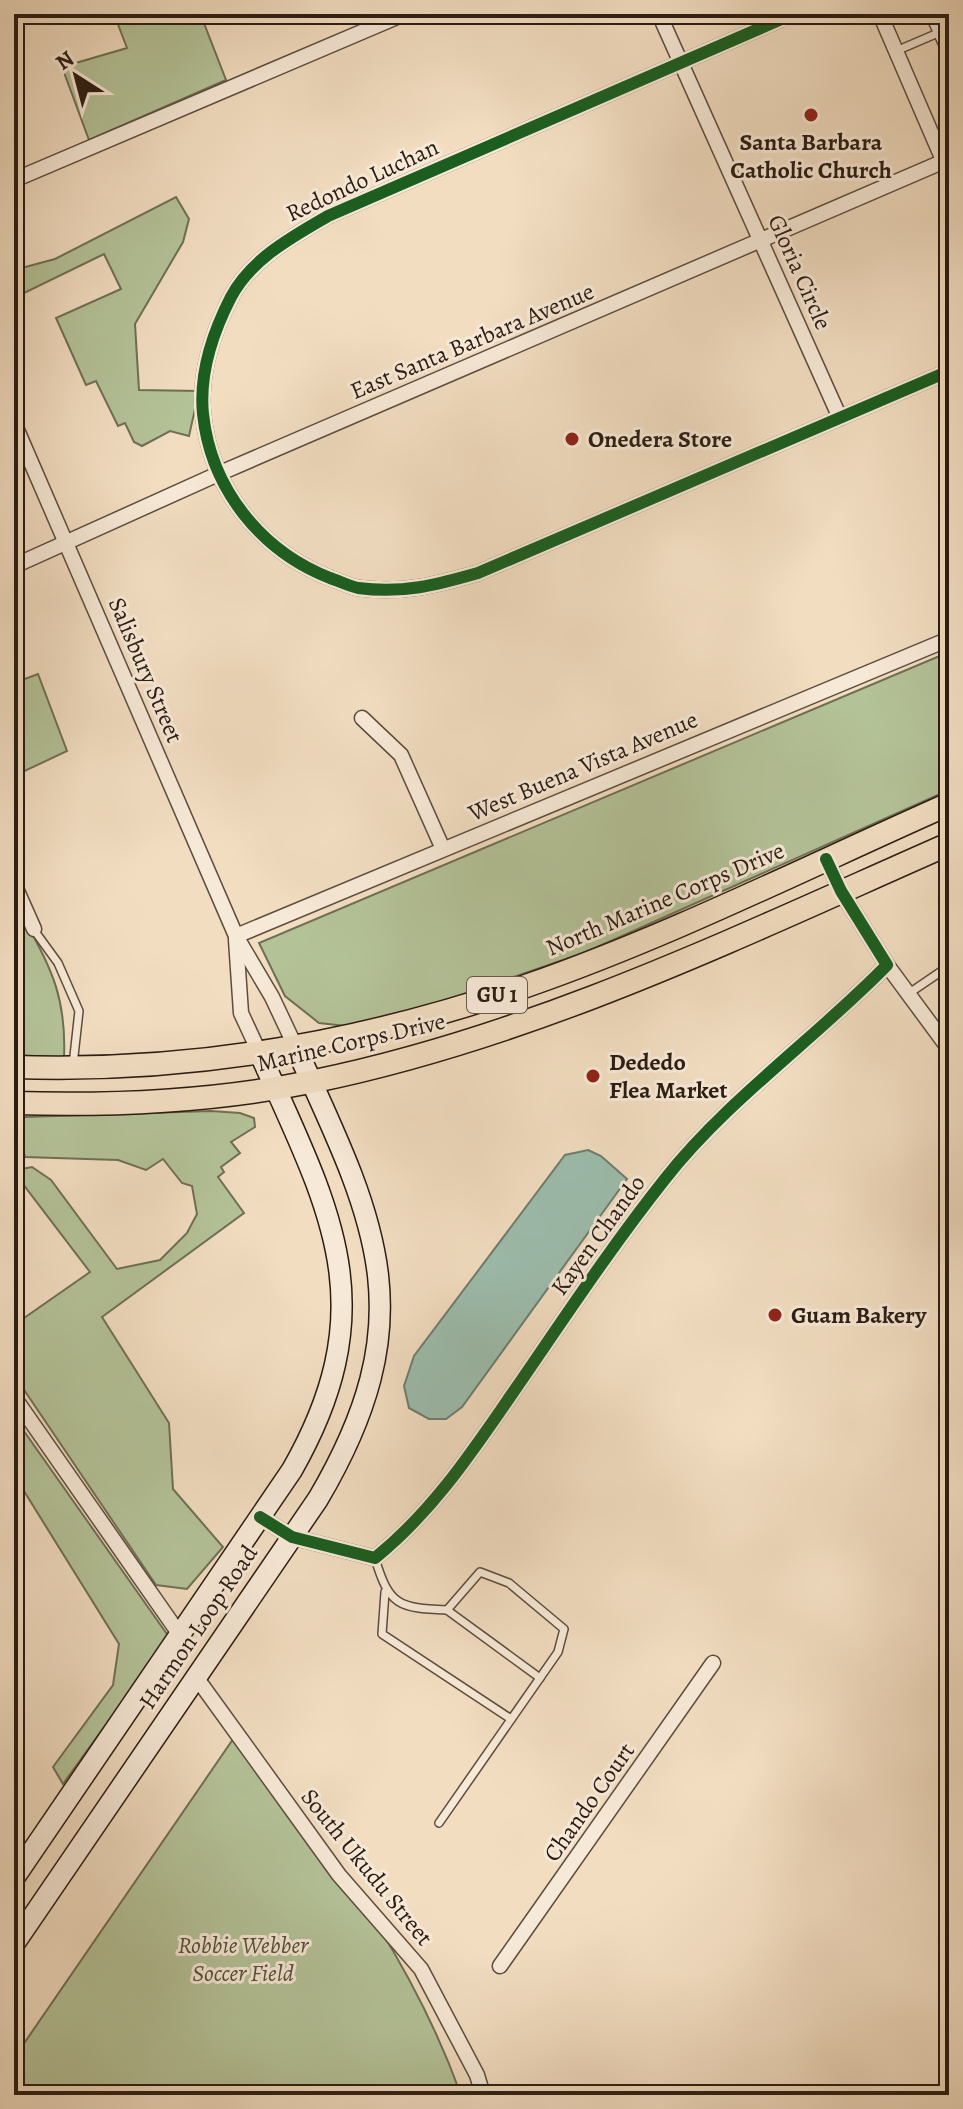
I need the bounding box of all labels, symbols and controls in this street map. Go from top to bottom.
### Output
north arrow [36,36,116,116]
text: N [50,44,80,77]
marker: Santa Barbara Catholic Church [802,106,820,124]
place label: Santa Barbara Catholic Church [730,126,892,186]
street label: Redondo Luchan [281,131,443,229]
street label: Gloria Circle [760,210,840,334]
street label: East Santa Barbara Avenue [345,275,599,407]
place label: Onedera Store [588,423,732,455]
marker: Onedera Store [563,430,581,448]
street label: Salisbury Street [101,592,191,748]
street label: West Buena Vista Avenue [463,703,703,829]
street label: North Marine Corps Drive [541,834,789,964]
road number: GU 1 [467,977,527,1013]
street label: Marine Corps Drive [254,1005,448,1079]
place label: Dededo Flea Market [609,1046,727,1106]
marker: Dededo Flea Market [584,1067,602,1085]
street label: Kayen Chando [543,1168,653,1302]
place label: Guam Bakery [791,1299,927,1331]
marker: Guam Bakery [766,1306,784,1324]
street label: Harmon Loop Road [131,1539,265,1715]
street label: Chando Court [536,1736,642,1868]
street label: South Ukudu Street [294,1782,440,1952]
park label: Robbie Webber Soccer Field [178,1929,309,1989]

